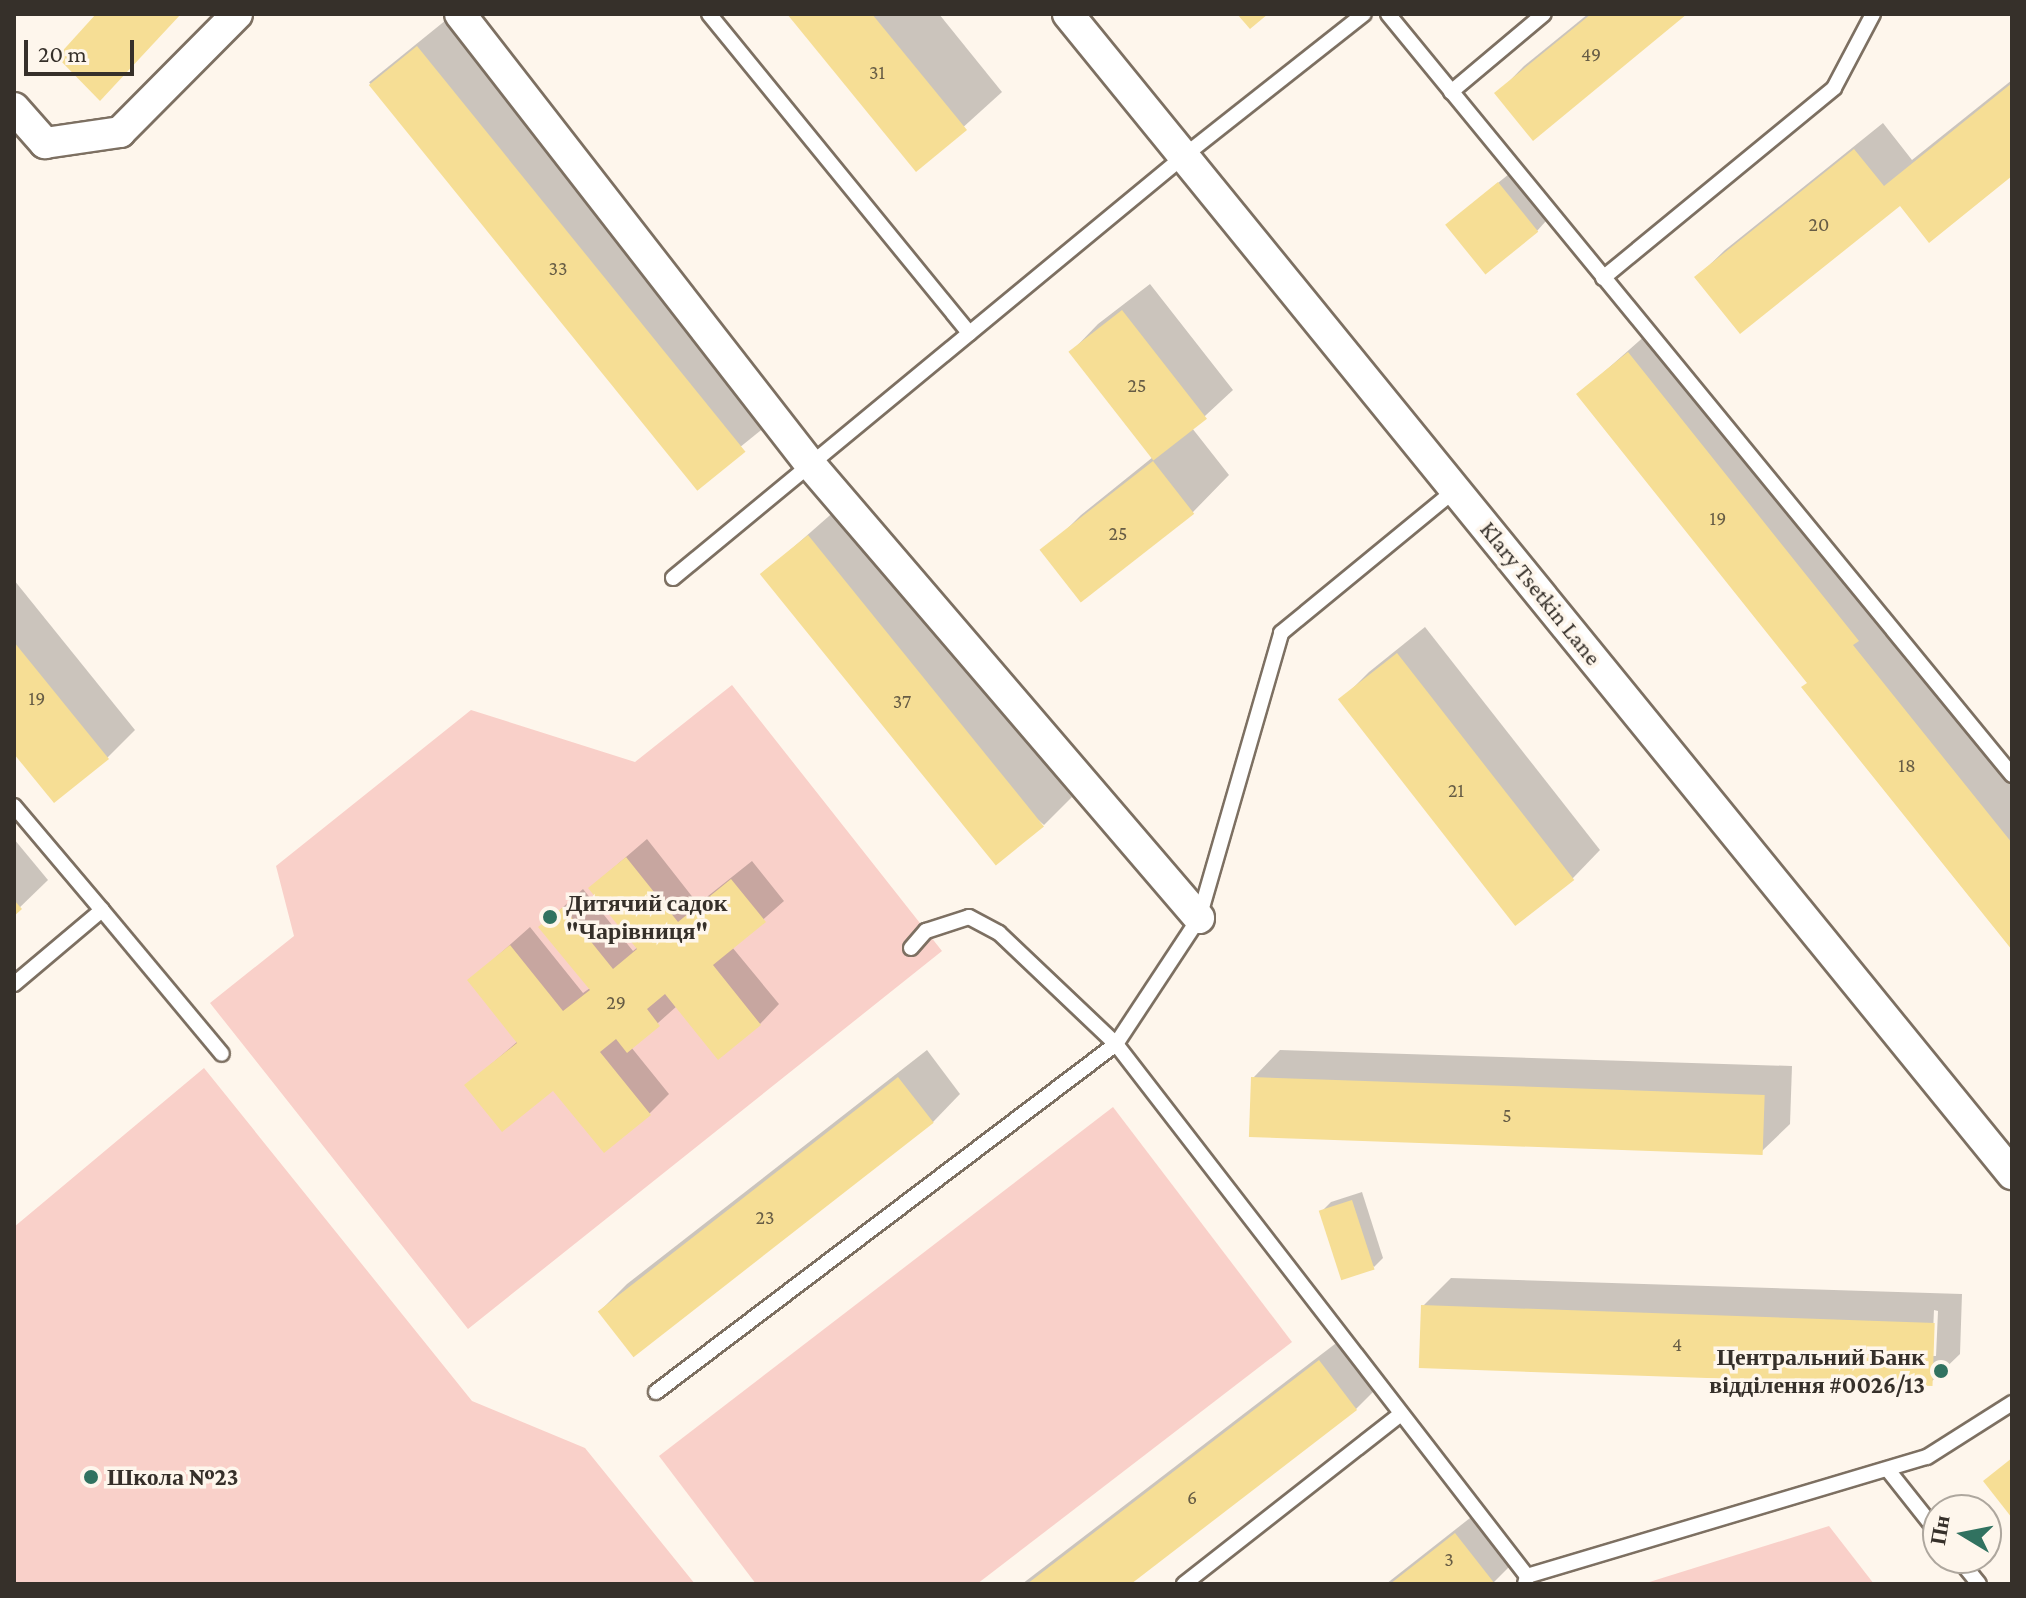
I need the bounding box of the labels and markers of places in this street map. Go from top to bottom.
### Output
place label: Дитячий садок "Чарівниця" [566,889,728,945]
marker: Дитячий садок "Чарівниця" [541,908,559,926]
place label: Центральний Банк відділення #0026/13 [1709,1343,1925,1399]
marker: Центральний Банк відділення #0026/13 [1932,1362,1950,1380]
place label: Школа №23 [107,1463,239,1491]
marker: Школа №23 [82,1468,100,1486]

